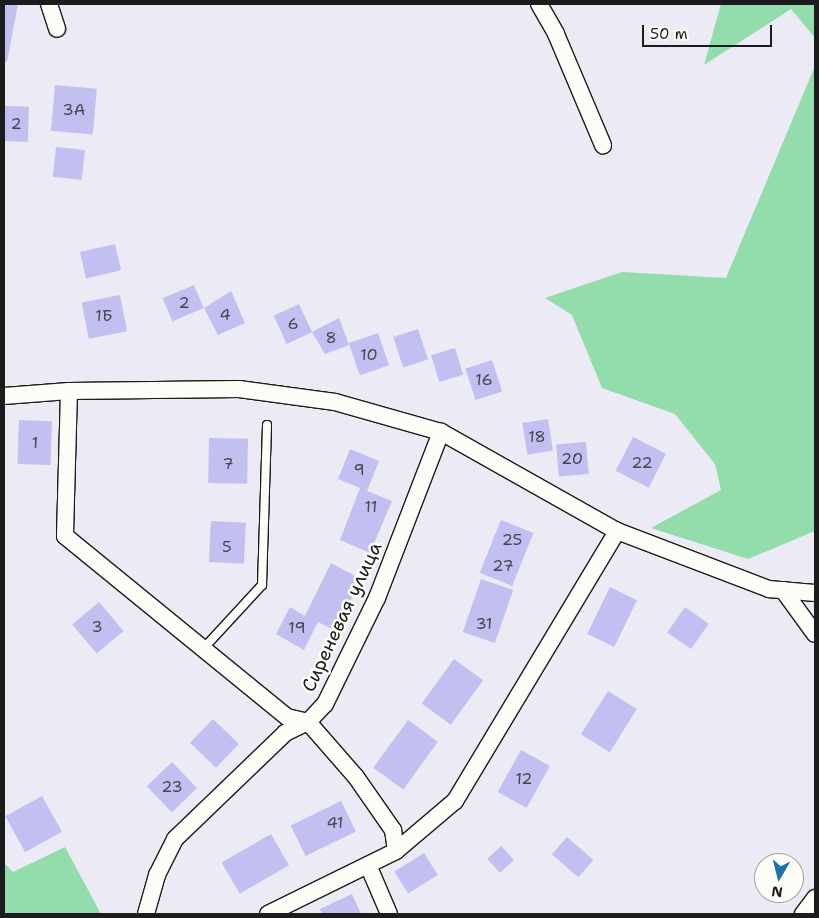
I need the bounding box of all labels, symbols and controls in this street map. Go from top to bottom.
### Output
scale bar [644,15,774,47]
text: 50 m [650,24,688,44]
house number: 3А [63,100,85,120]
house number: 2 [10,114,22,134]
house number: 2 [178,293,190,313]
house number: 4 [219,305,231,325]
house number: 1Б [95,306,113,326]
house number: 6 [287,314,299,334]
house number: 8 [325,328,337,348]
house number: 10 [360,345,378,365]
house number: 16 [475,370,493,390]
house number: 18 [528,427,546,447]
house number: 1 [32,433,38,453]
house number: 20 [561,449,583,469]
house number: 22 [631,453,653,473]
house number: 7 [222,454,234,474]
house number: 9 [353,460,365,480]
house number: 11 [365,497,377,517]
house number: 25 [502,530,522,550]
house number: 5 [222,537,232,557]
street label: Сиреневая улица [297,538,387,696]
house number: 27 [492,556,514,576]
house number: 31 [475,614,493,634]
house number: 3 [91,617,103,637]
house number: 19 [288,618,306,638]
house number: 12 [515,769,533,789]
house number: 23 [161,777,183,797]
house number: 41 [326,813,344,833]
north arrow [754,853,804,903]
text: N [770,882,784,902]

